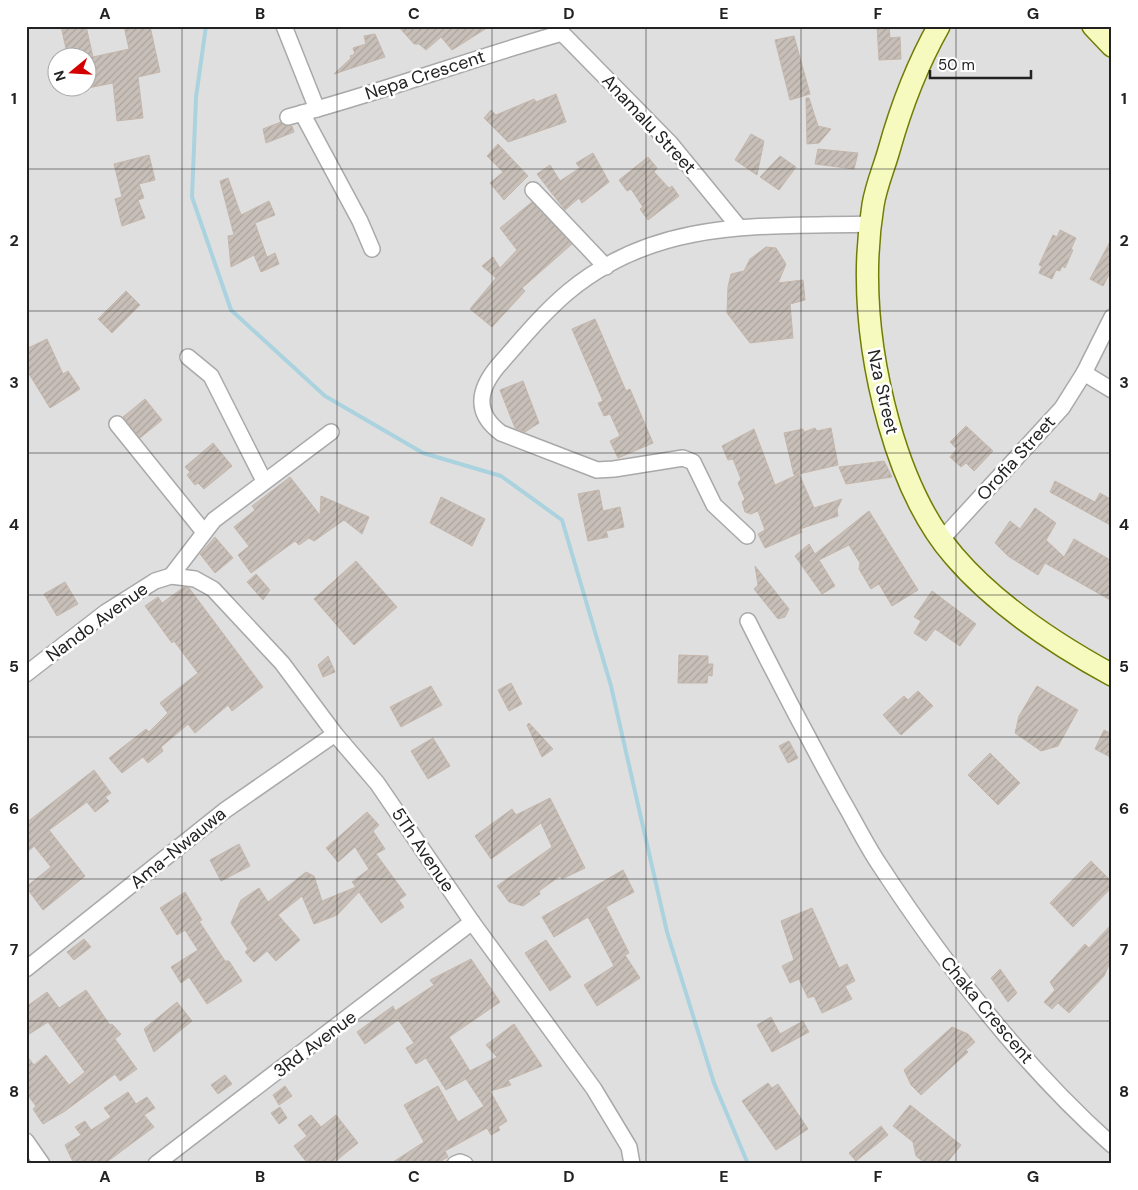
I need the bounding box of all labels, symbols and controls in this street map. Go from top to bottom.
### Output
text: A [99,3,111,24]
text: B [255,3,265,24]
text: C [408,3,420,24]
text: D [563,3,575,24]
text: E [719,3,729,24]
text: F [874,3,883,24]
text: G [1027,3,1039,24]
street label: Nepa Crescent [362,44,488,106]
north arrow [48,48,98,98]
scale bar [930,48,1032,80]
text: 50 m [938,55,975,75]
text: N [49,68,70,84]
street label: Anamalu Street [597,69,701,179]
text: 1 [11,88,17,109]
text: 1 [1121,88,1127,109]
text: 2 [9,230,19,251]
text: 2 [1119,230,1129,251]
street label: Nza Street [862,347,904,437]
text: 3 [9,372,19,393]
text: 3 [1119,372,1129,393]
street label: Orofia Street [971,410,1061,506]
text: 4 [9,514,19,535]
text: 4 [1119,514,1129,535]
street label: Nando Avenue [41,577,153,667]
text: 5 [9,656,19,677]
text: 5 [1119,656,1129,677]
text: 6 [9,798,19,819]
text: 6 [1119,798,1129,819]
street label: Ama-Nwauwa [125,802,231,894]
street label: 5Th Avenue [386,803,460,897]
text: 7 [10,939,19,960]
text: 7 [1120,939,1129,960]
street label: Chaka Crescent [935,951,1039,1069]
street label: 3Rd Avenue [269,1005,361,1083]
text: 8 [9,1081,19,1102]
text: 8 [1119,1081,1129,1102]
text: A [99,1166,111,1187]
text: B [255,1166,265,1187]
text: C [408,1166,420,1187]
text: D [563,1166,575,1187]
text: E [719,1166,729,1187]
text: F [874,1166,883,1187]
text: G [1027,1166,1039,1187]

